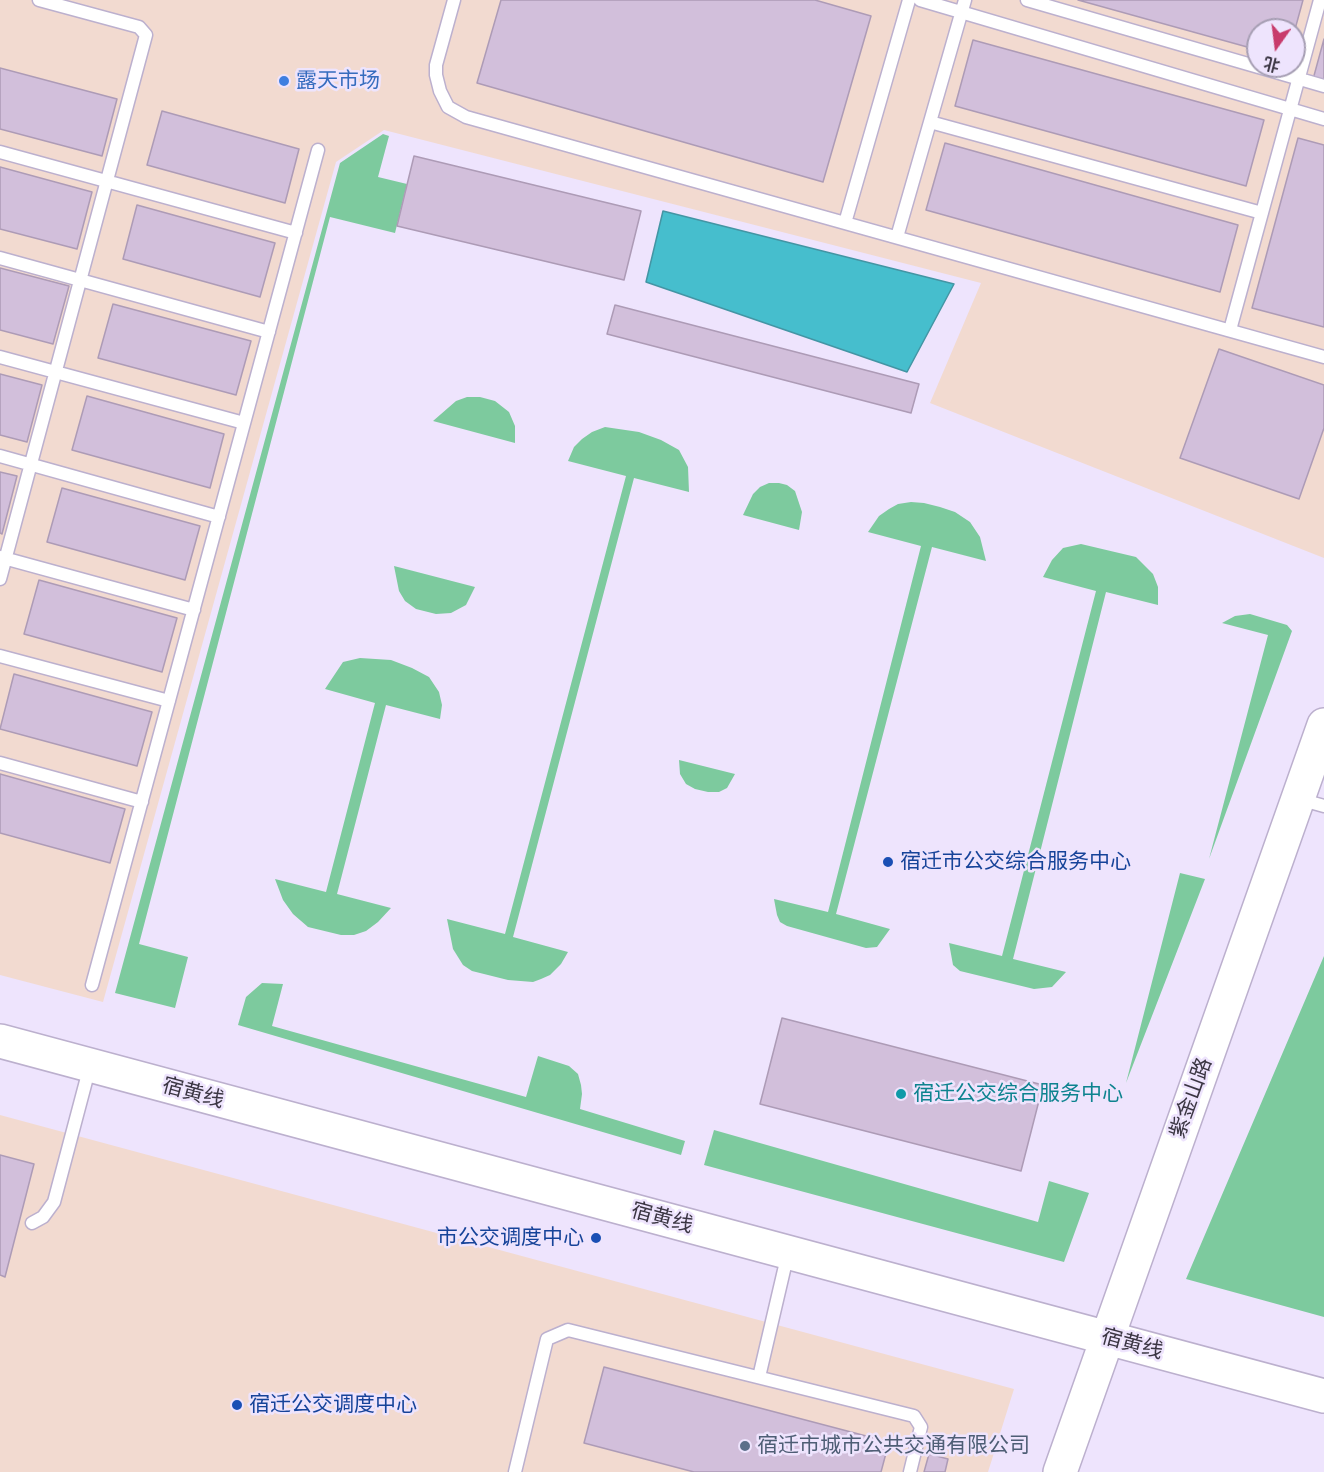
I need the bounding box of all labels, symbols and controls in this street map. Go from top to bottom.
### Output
north arrow [1246,18,1306,78]
text: 北 [1262,54,1282,74]
place label: 露天市场 [296,68,380,94]
marker: 露天市场 [277,74,291,88]
place label: 宿迁市公交综合服务中心 [900,849,1131,875]
marker: 宿迁市公交综合服务中心 [881,855,895,869]
street label: 紫金山路 [1165,1054,1217,1142]
street label: 宿黄线 [159,1073,227,1113]
place label: 宿迁公交综合服务中心 [913,1081,1123,1107]
marker: 宿迁公交综合服务中心 [894,1087,908,1101]
street label: 宿黄线 [628,1198,696,1238]
place label: 市公交调度中心 [437,1225,584,1251]
marker: 市公交调度中心 [589,1231,603,1245]
street label: 宿黄线 [1098,1324,1166,1364]
place label: 宿迁公交调度中心 [249,1392,417,1418]
marker: 宿迁公交调度中心 [230,1398,244,1412]
place label: 宿迁市城市公共交通有限公司 [757,1433,1030,1459]
marker: 宿迁市城市公共交通有限公司 [738,1439,752,1453]

